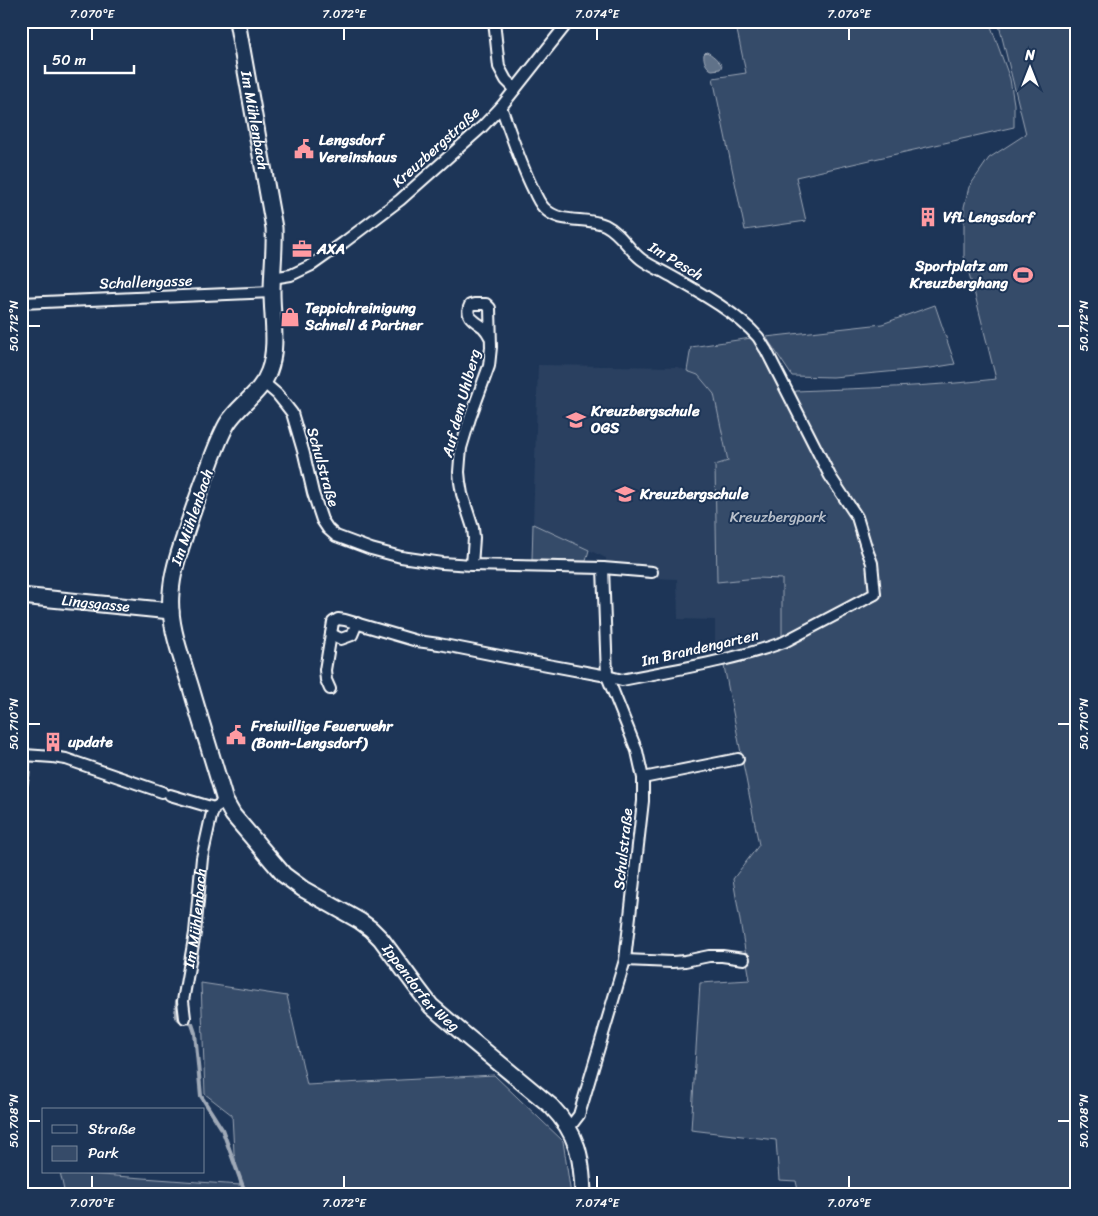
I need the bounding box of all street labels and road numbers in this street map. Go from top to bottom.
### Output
street label: Im Mühlenbach [233,68,276,172]
street label: Kreuzbergstraße [386,100,486,194]
street label: Im Pesch [643,234,709,288]
street label: Schallengasse [99,267,193,297]
street label: Auf dem Uhlberg [434,346,488,461]
street label: Schulstraße [299,424,347,510]
street label: Im Mühlenbach [163,465,221,570]
street label: Lingsgasse [60,587,131,620]
street label: Im Brandengarten [638,622,761,674]
street label: Schulstraße [606,807,640,891]
street label: Im Mühlenbach [176,867,214,971]
street label: Ippendorfer Weg [375,937,466,1039]

